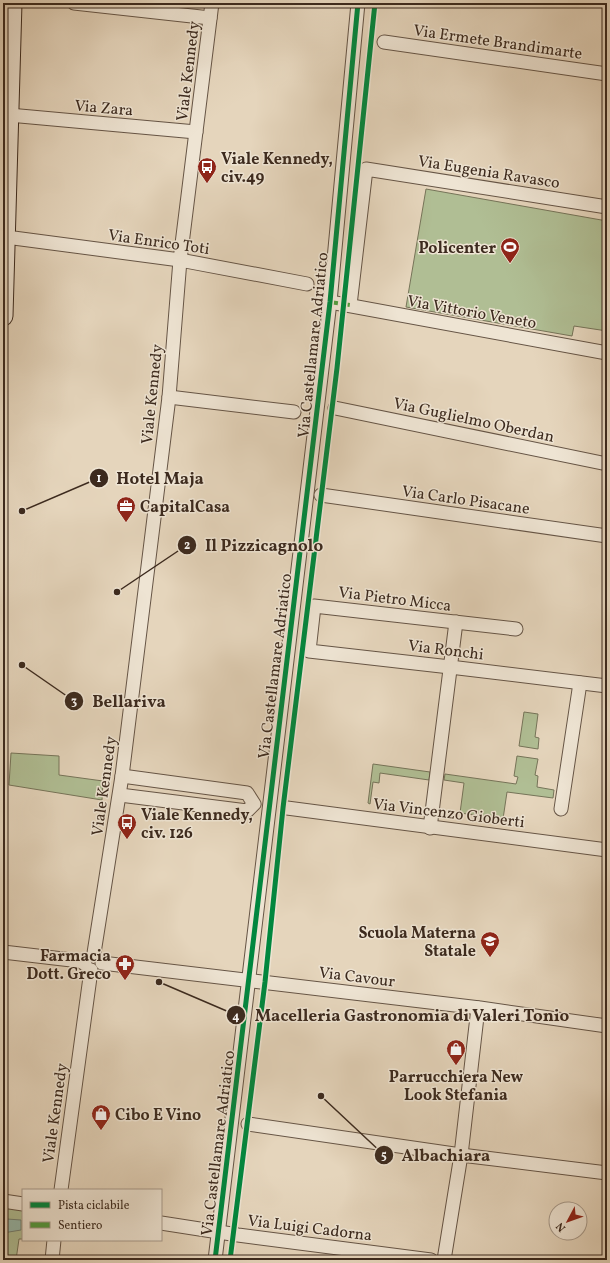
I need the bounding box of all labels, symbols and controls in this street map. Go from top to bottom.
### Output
street label: Viale Kennedy [172,20,206,123]
street label: Via Ermete Brandimarte [412,20,584,66]
street label: Via Zara [74,95,134,123]
place label: Viale Kennedy, civ.49 [221,149,333,189]
street label: Via Eugenia Ravasco [416,151,561,195]
bus stop icon: Viale Kennedy, civ.49 [196,156,218,184]
street label: Via Enrico Toti [106,225,211,261]
sports icon: Policenter [499,236,521,264]
place label: Policenter [418,238,496,260]
street label: Via Castellamare Adriatico [293,251,335,439]
street label: Via Vittorio Veneto [405,291,538,335]
street label: Viale Kennedy [137,343,169,445]
street label: Via Guglielmo Oberdan [391,393,556,449]
callout: Hotel Maja [89,464,212,493]
text: Hotel Maja [116,468,204,491]
text: 1 [97,471,102,487]
street label: Via Carlo Pisacane [400,481,531,521]
office icon: CapitalCasa [115,495,137,523]
place label: CapitalCasa [140,497,230,519]
callout: Il Pizzicagnolo [177,531,331,560]
text: Il Pizzicagnolo [205,535,323,558]
text: 2 [184,538,190,554]
street label: Via Castellamare Adriatico [254,572,298,760]
street label: Via Pietro Micca [337,582,453,618]
street label: Via Ronchi [407,635,485,667]
callout: Bellariva [64,686,174,715]
text: Bellariva [92,691,166,714]
text: 3 [71,694,77,710]
street label: Viale Kennedy [87,735,123,838]
street label: Via Vincenzo Gioberti [372,794,526,834]
place label: Viale Kennedy, civ. 126 [141,805,253,845]
bus stop icon: Viale Kennedy, civ. 126 [116,812,138,840]
place label: Scuola Materna Statale [358,923,476,963]
school or university icon: Scuola Materna Statale [479,930,501,958]
place label: Farmacia Dott. Greco [27,946,111,986]
pharmacy icon: Farmacia Dott. Greco [114,953,136,981]
street label: Via Cavour [317,962,396,994]
callout: Macelleria Gastronomia di Valeri Tonio [226,1001,577,1030]
text: Macelleria Gastronomia di Valeri Tonio [255,1005,570,1028]
text: 4 [232,1009,240,1025]
shop icon: Parrucchiera New Look Stefania [445,1038,467,1066]
street label: Via Castellamare Adriatico [197,1049,241,1237]
street label: Viale Kennedy [38,1062,74,1165]
place label: Parrucchiera New Look Stefania [389,1067,524,1107]
shop icon: Cibo E Vino [90,1103,112,1131]
place label: Cibo E Vino [115,1105,201,1127]
callout: Albachiara [374,1140,498,1169]
text: Albachiara [402,1145,490,1168]
text: 5 [381,1148,387,1164]
legend [22,1189,162,1241]
text: Pista ciclabile [58,1198,130,1214]
north arrow [548,1201,588,1241]
street label: Via Luigi Cadorna [246,1210,373,1248]
text: Sentiero [58,1218,102,1234]
text: N [553,1219,570,1235]

